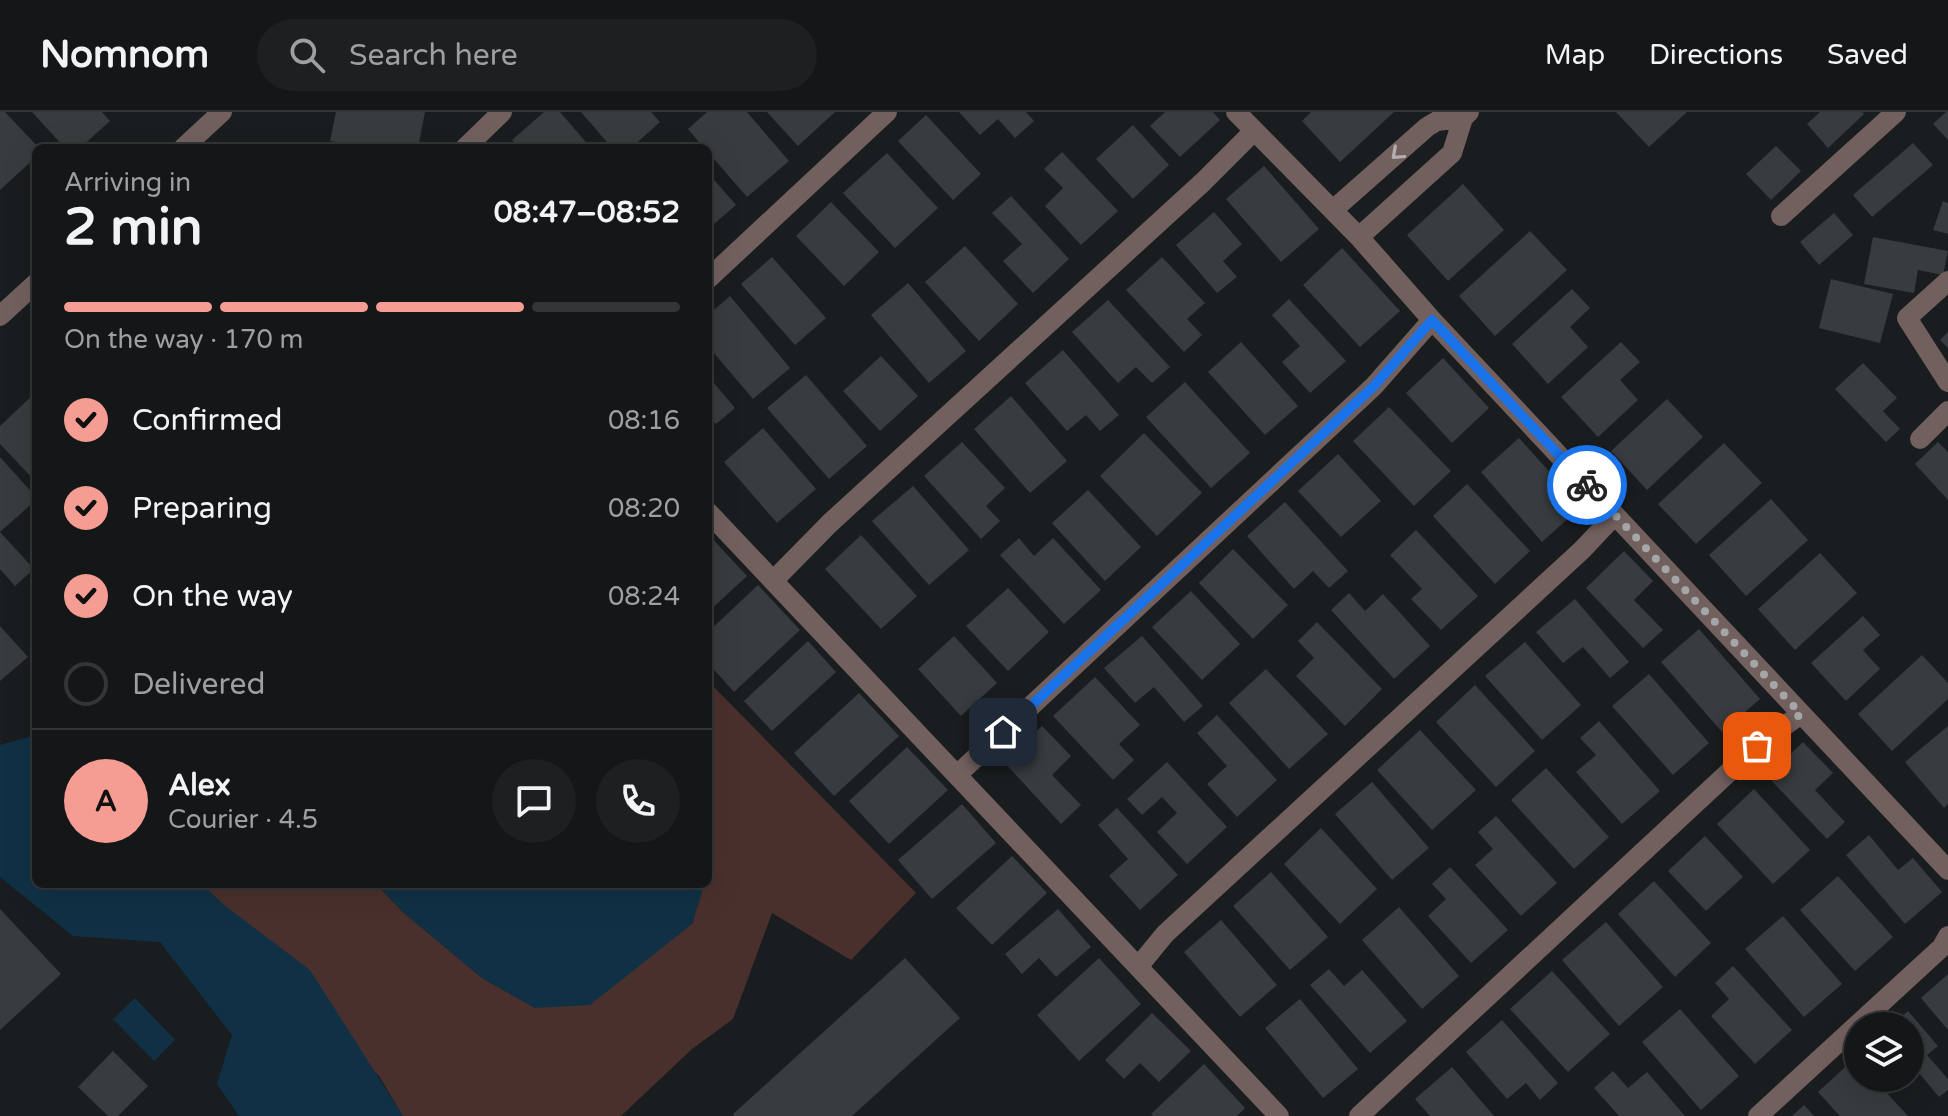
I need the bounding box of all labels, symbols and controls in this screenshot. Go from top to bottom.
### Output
search box [257,19,817,91]
text: Nomnom [40,32,209,78]
icon: search [285,33,329,77]
text: Search here [349,37,518,74]
text: Map [1545,38,1605,72]
text: Directions [1649,38,1783,72]
text: Saved [1827,38,1908,72]
one-way arrow [1391,144,1406,159]
text: Arriving in [64,167,191,198]
text: 08:47–08:52 [494,194,680,231]
text: 2 min [64,196,203,259]
text: On the way · 170 m [64,324,303,355]
icon: check [64,398,108,442]
text: Confirmed [132,402,283,439]
text: 08:16 [608,405,680,436]
courier [1547,445,1627,525]
icon: bike [1565,463,1609,507]
icon: check [64,486,108,530]
text: Preparing [132,490,272,527]
text: 08:20 [608,493,680,524]
icon: check [64,574,108,618]
text: On the way [132,578,293,615]
text: 08:24 [608,581,680,612]
text: Delivered [132,666,266,703]
pin [969,698,1037,766]
icon: home [981,710,1025,754]
pin [1723,712,1791,780]
icon: bag [1735,724,1779,768]
button: chat [492,759,576,843]
button: phone [596,759,680,843]
text: Alex [168,767,231,804]
text: A [95,783,117,820]
text: Courier · 4.5 [168,804,318,835]
map controls [1844,1012,1924,1092]
button: layers [1844,1012,1924,1092]

